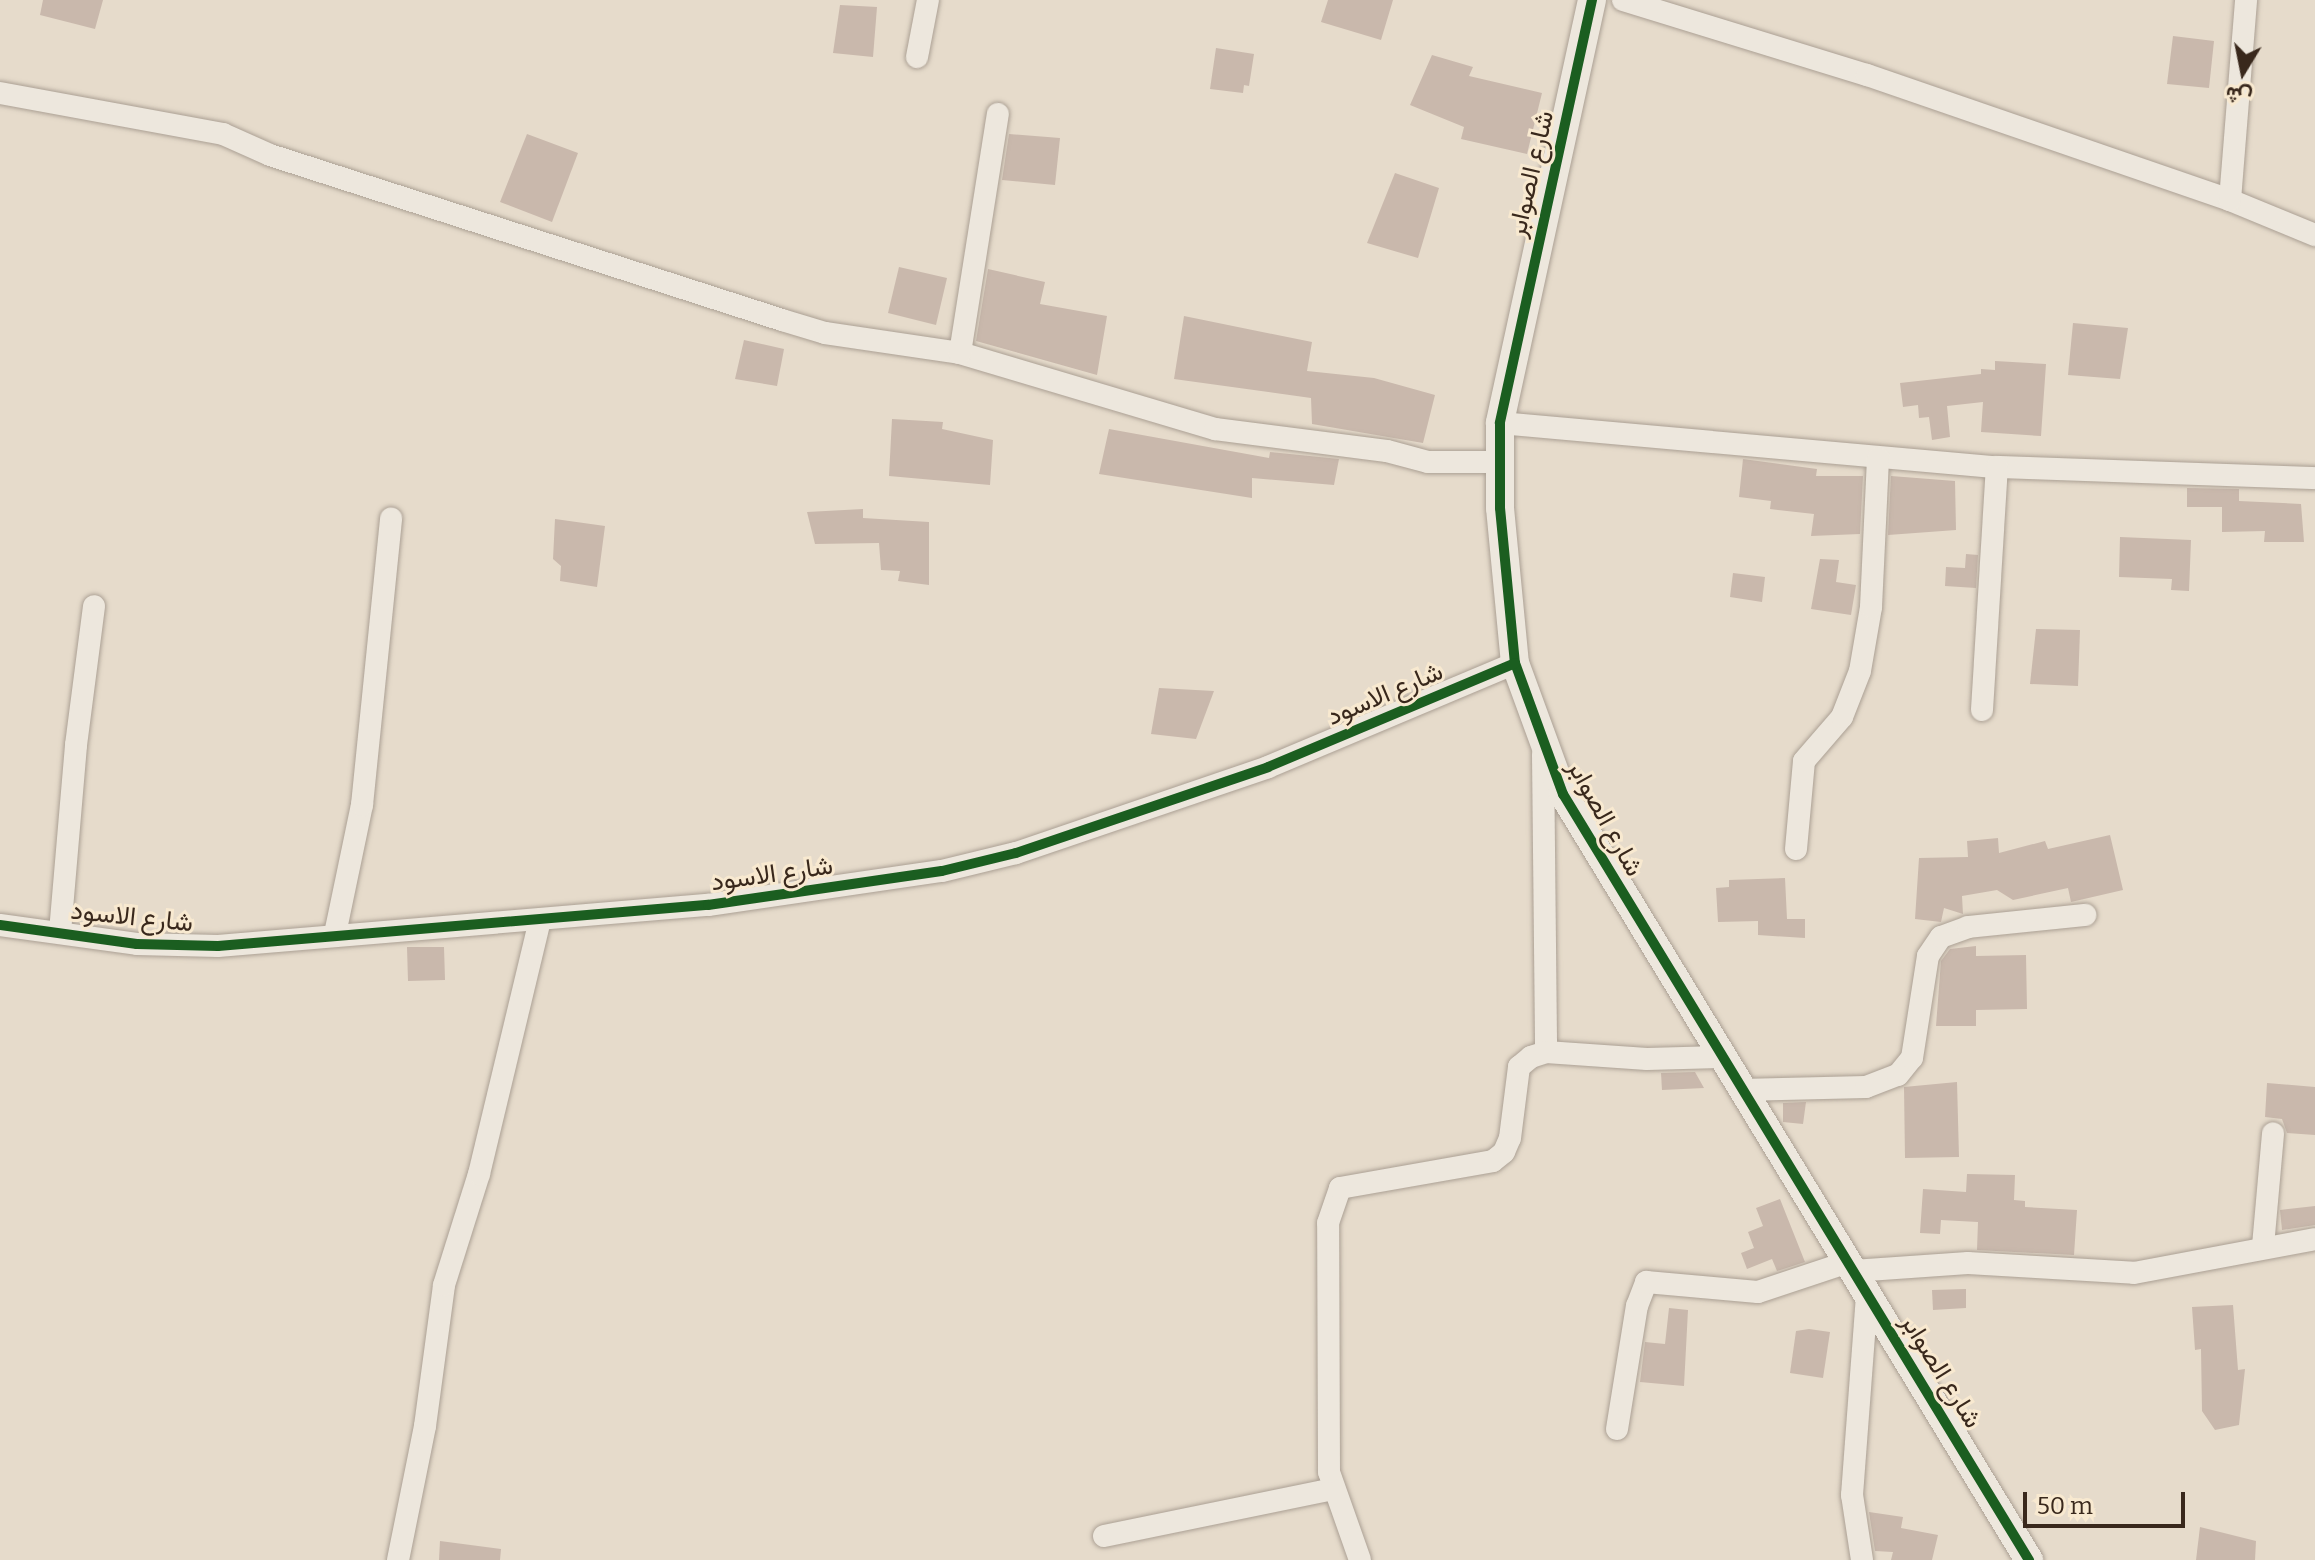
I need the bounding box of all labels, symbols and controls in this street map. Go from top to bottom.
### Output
north arrow [2203,32,2283,112]
text: ش [2223,81,2254,112]
street label: شارع الصوابر [1501,108,1561,240]
street label: شارع الاسود [1322,656,1448,732]
street label: شارع الصوابر [1560,754,1650,882]
street label: شارع الاسود [709,850,835,898]
street label: شارع الاسود [69,895,195,939]
street label: شارع الصوابر [1894,1308,1988,1434]
scale bar [2027,1476,2189,1526]
text: 50 m [2037,1492,2093,1520]

